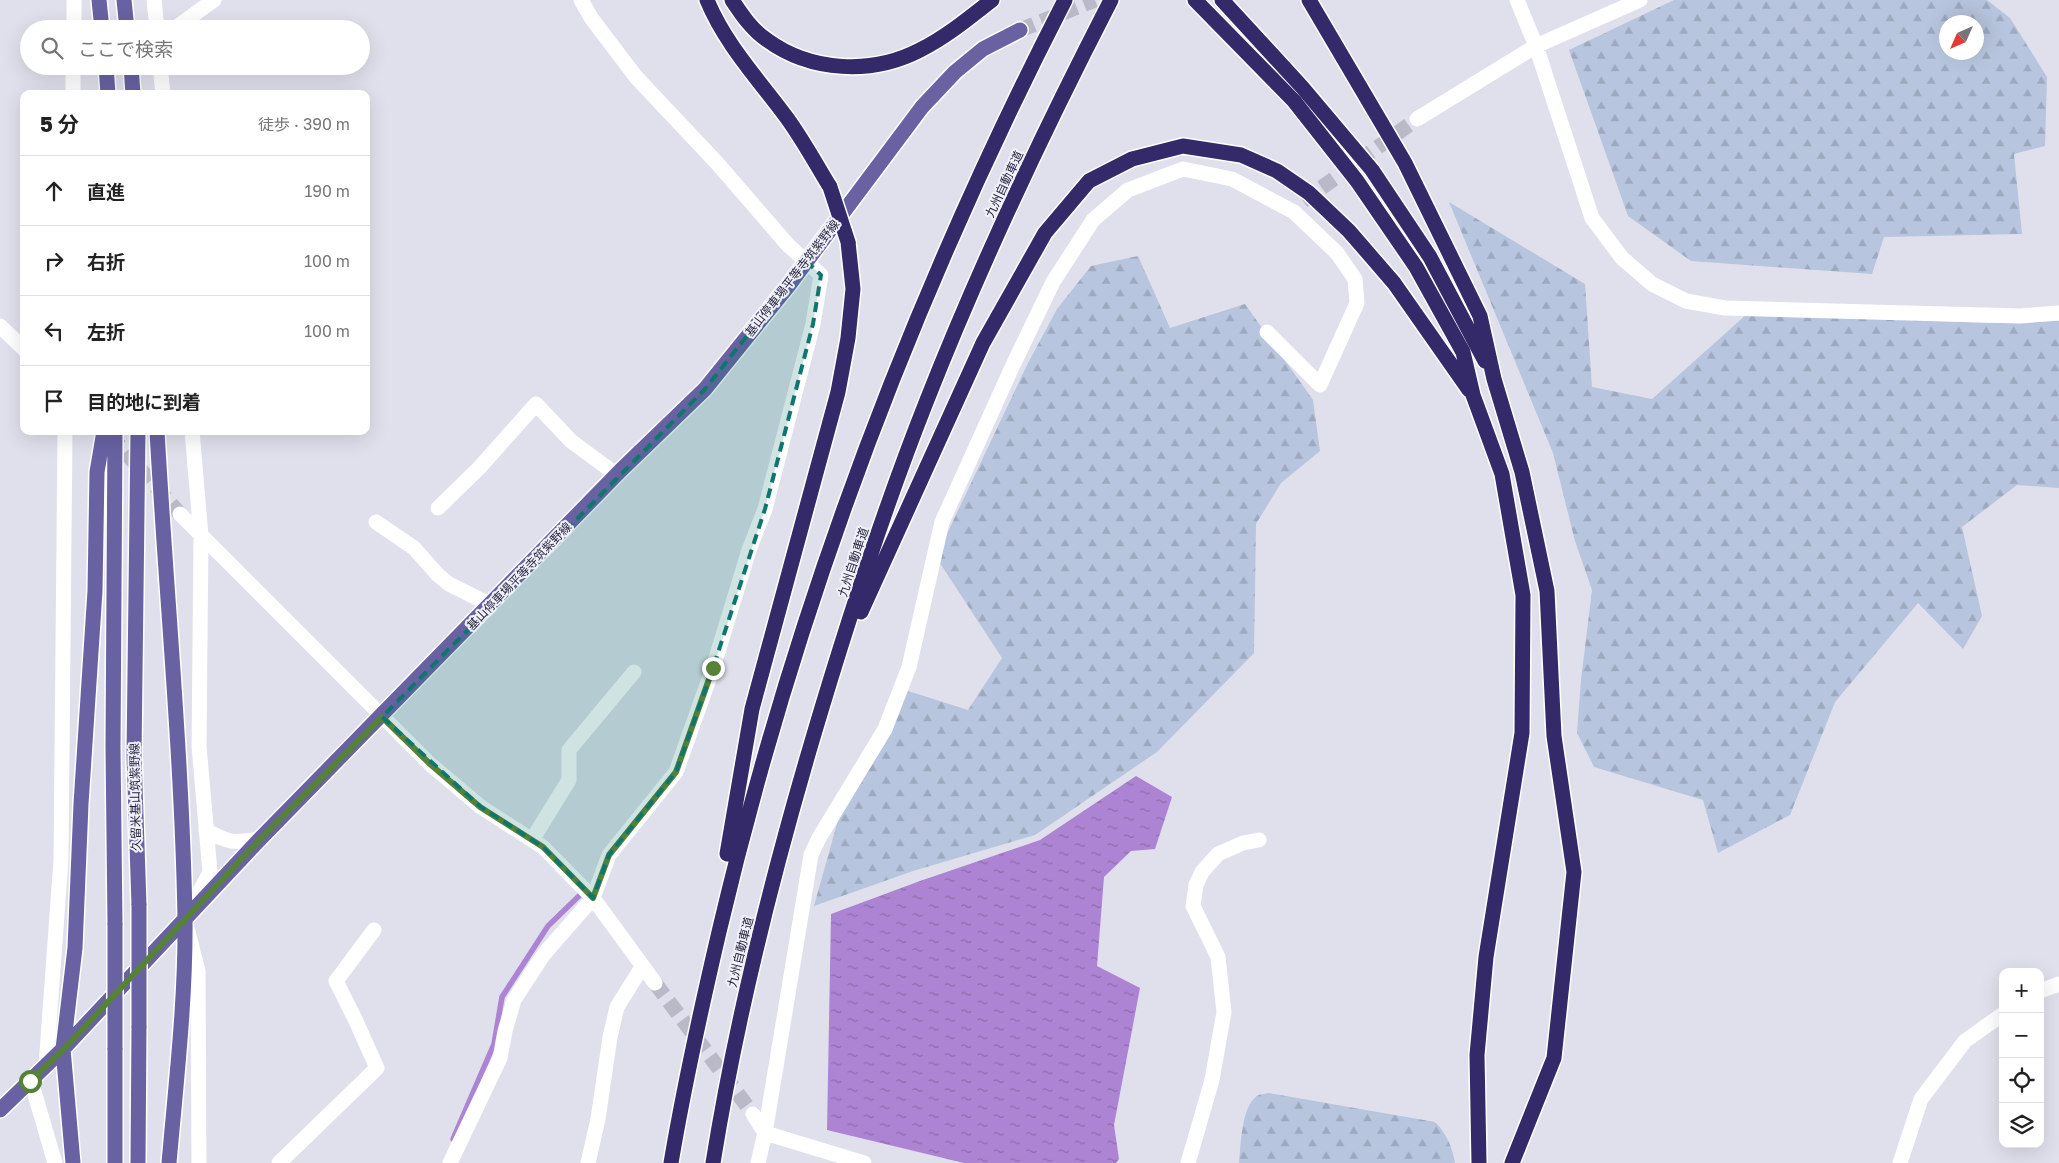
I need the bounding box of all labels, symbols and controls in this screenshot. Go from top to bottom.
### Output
north arrow [1939,15,1984,60]
search box [20,20,370,75]
icon: search [38,34,66,62]
text: ここで検索 [78,37,173,60]
text: 5 分 [40,111,79,137]
text: 徒歩 · 390 m [258,114,350,134]
street label: 九州自動車道 [982,148,1026,220]
icon: ahead [40,177,68,205]
text: 直進 [87,180,125,203]
text: 190 m [304,181,350,201]
street label: 基山停車場平等寺筑紫野線 [742,217,842,339]
icon: right [40,247,68,275]
text: 右折 [87,250,125,273]
text: 100 m [304,251,350,271]
icon: left [40,317,68,345]
text: 左折 [87,320,125,343]
text: 100 m [304,321,350,341]
icon: arrive [40,387,68,415]
text: 目的地に到着 [87,390,201,413]
street label: 基山停車場平等寺筑紫野線 [464,519,574,633]
street label: 九州自動車道 [835,525,871,599]
route end [702,657,725,680]
street label: 久留米基山筑紫野線 [127,743,143,851]
street label: 九州自動車道 [724,915,756,989]
map controls [1999,968,2044,1148]
button: + [1999,968,2044,1013]
button: − [1999,1013,2044,1058]
button: locate [1999,1058,2044,1103]
route start [19,1070,42,1093]
button: layers [1999,1103,2044,1148]

